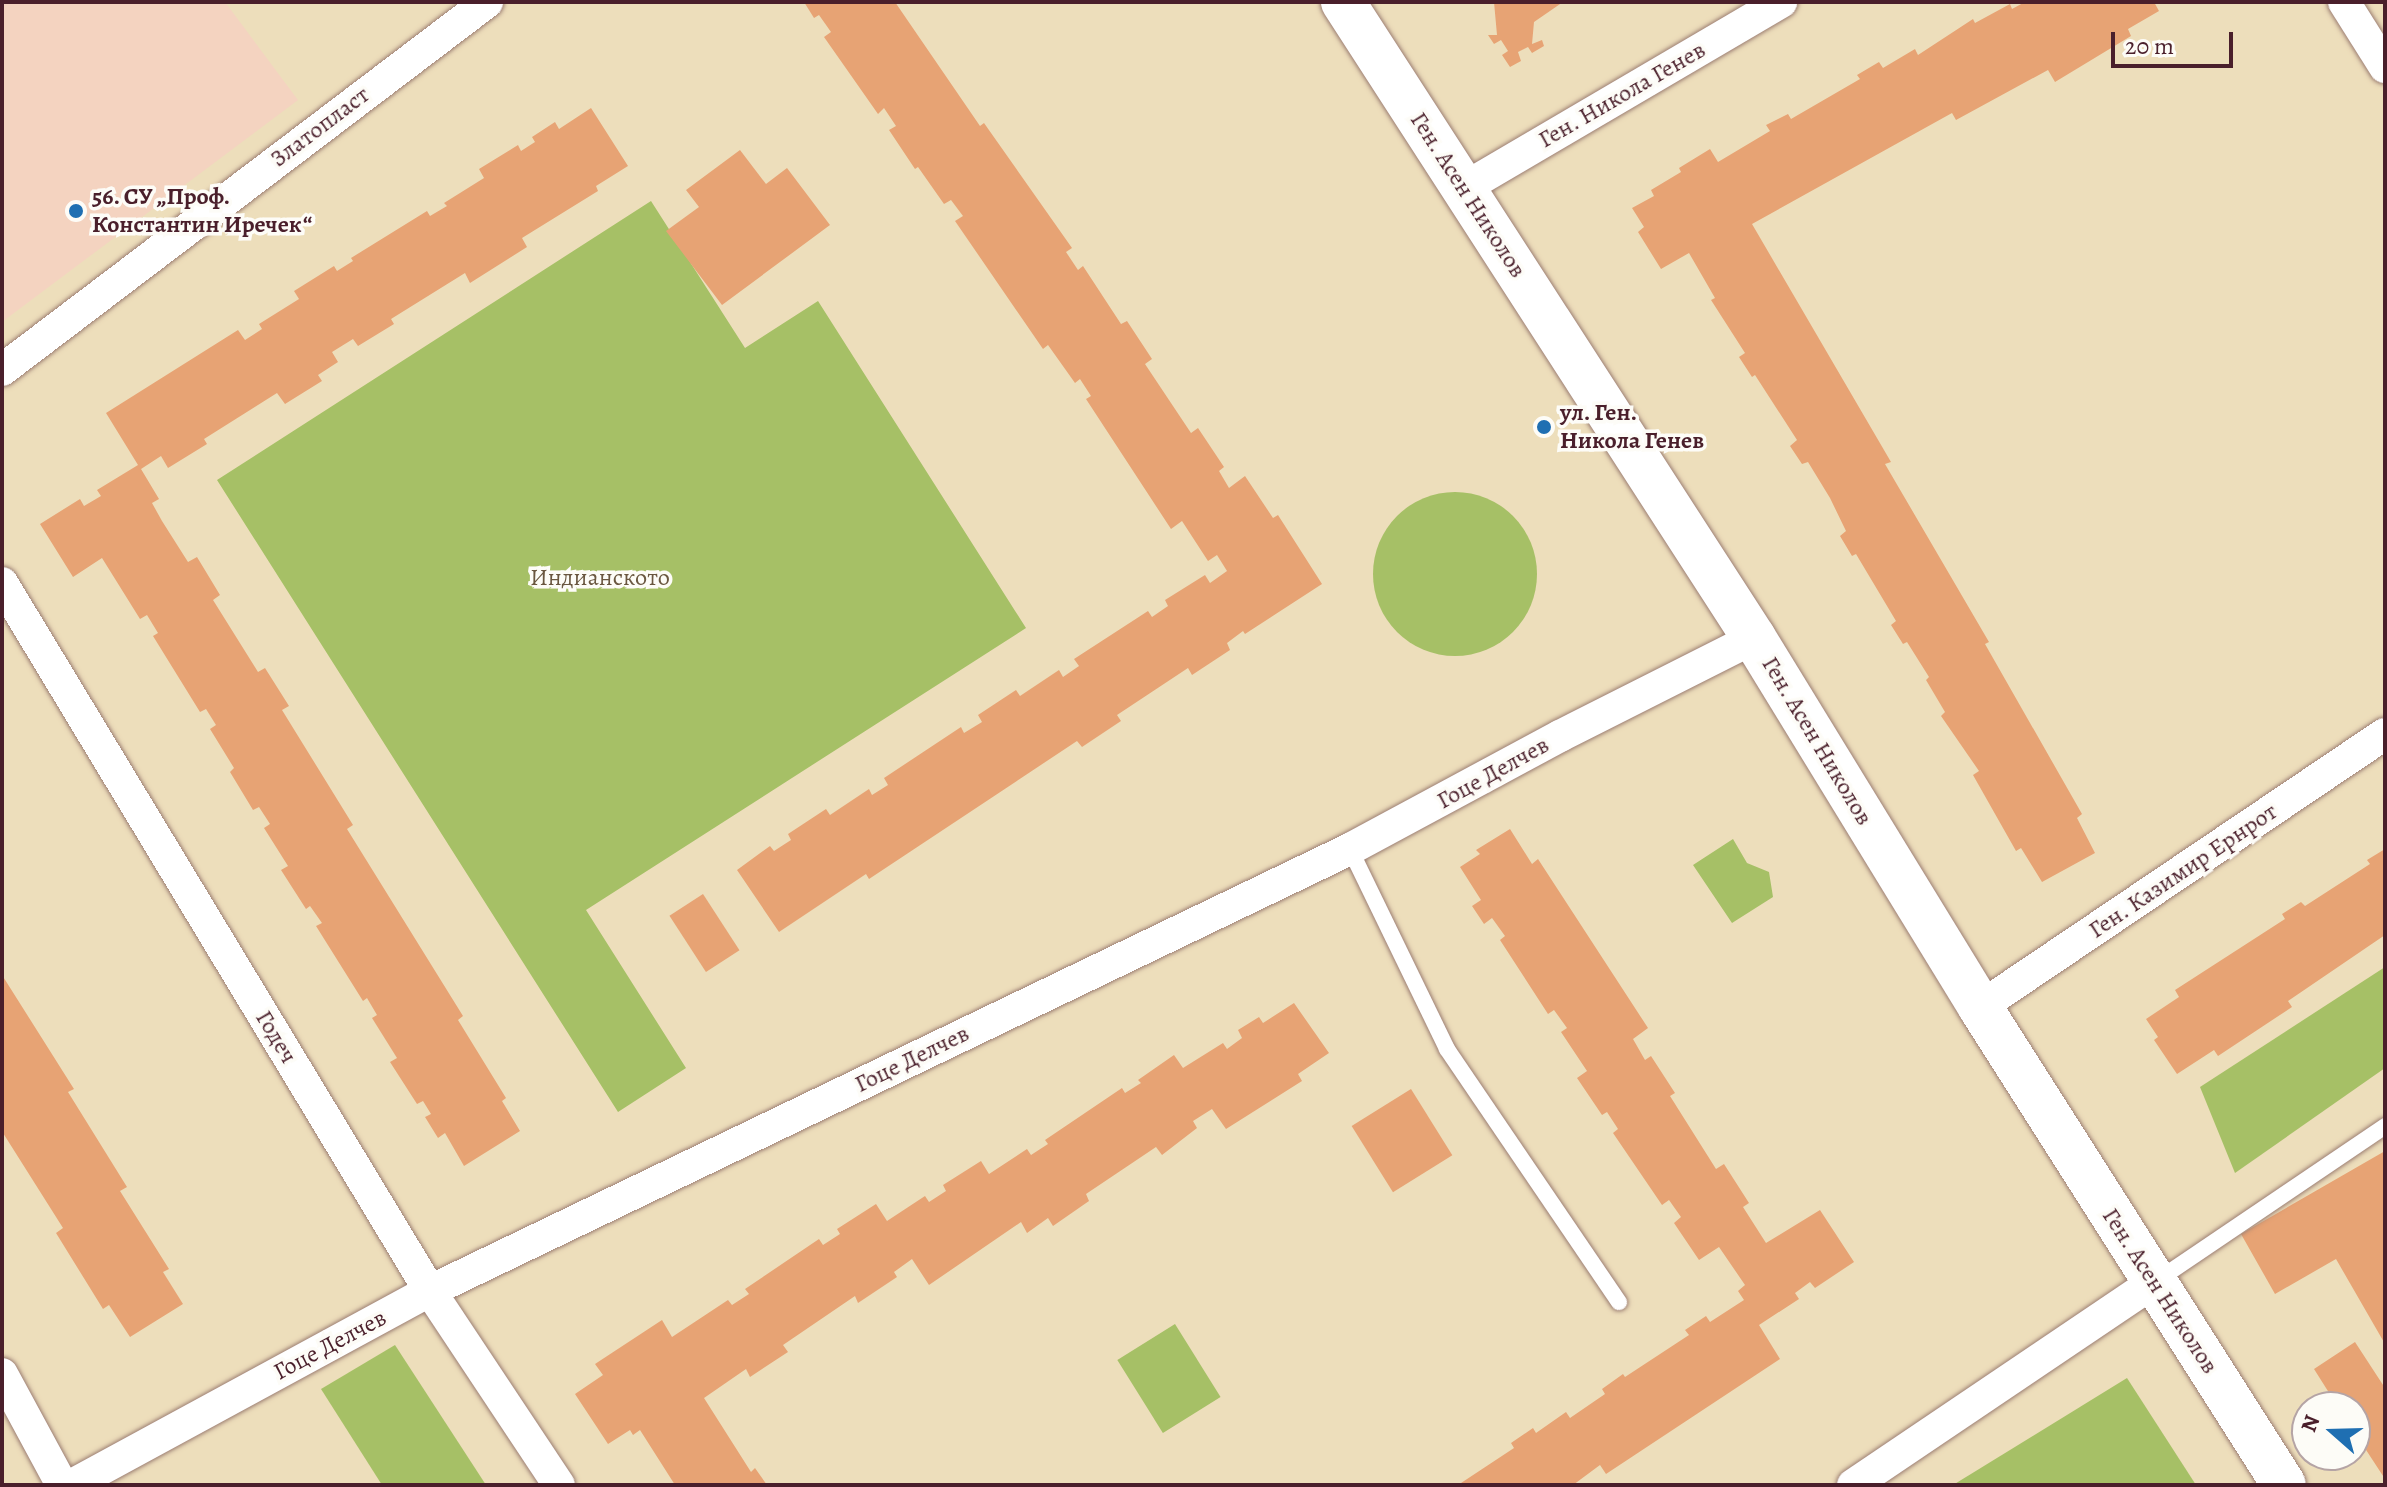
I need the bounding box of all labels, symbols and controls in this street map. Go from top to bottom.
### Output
scale bar [2115,16,2237,66]
text: 20 m [2125,30,2174,62]
street label: Ген. Никола Генев [1533,35,1711,155]
street label: Златопласт [265,81,375,173]
street label: Ген. Асен Николов [1404,107,1532,283]
place label: 56. СУ „Проф. Константин Иречек“ [92,183,312,239]
marker: 56. СУ „Проф. Константин Иречек“ [67,202,85,220]
place label: ул. Ген. Никола Генев [1560,399,1704,455]
marker: ул. Ген. Никола Генев [1535,418,1553,436]
park label: Индианското [530,564,670,592]
street label: Ген. Асен Николов [1755,651,1879,831]
street label: Гоце Делчев [1432,730,1554,816]
street label: Ген. Казимир Ернрот [2083,797,2283,945]
street label: Годеч [249,1005,303,1069]
street label: Гоце Делчев [850,1019,974,1099]
street label: Ген. Асен Николов [2096,1203,2224,1379]
street label: Гоце Делчев [269,1303,391,1387]
north arrow [2291,1391,2371,1471]
text: N [2293,1411,2327,1436]

